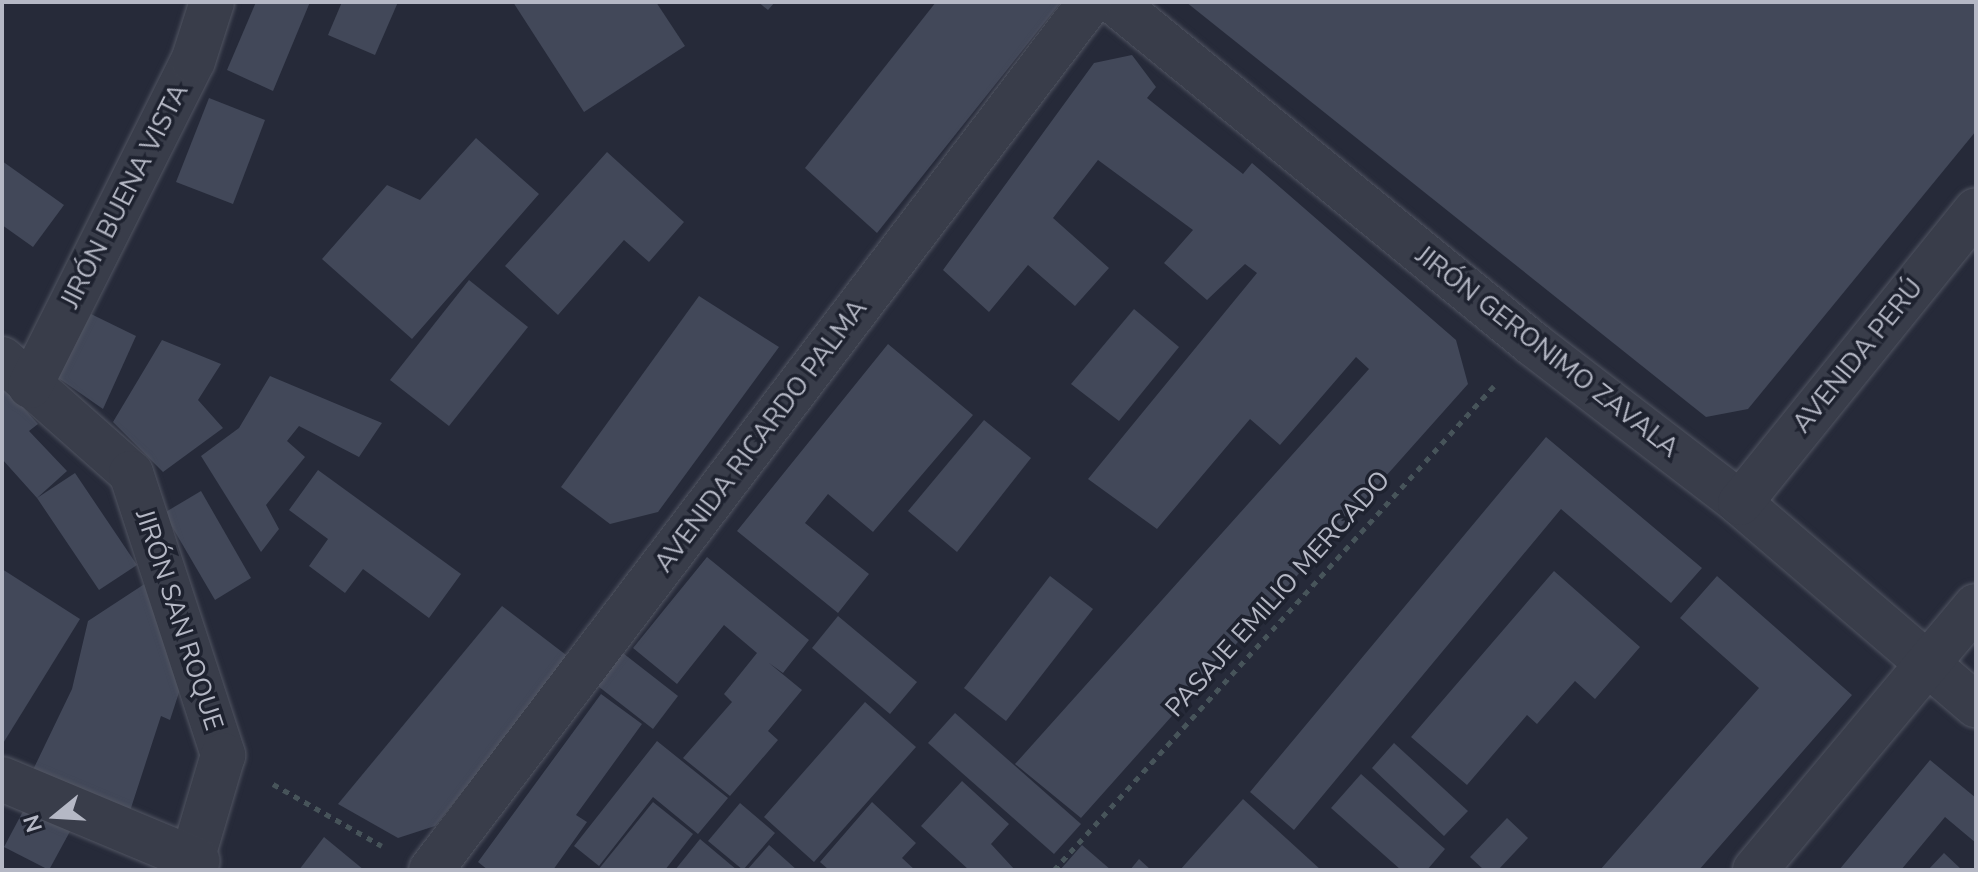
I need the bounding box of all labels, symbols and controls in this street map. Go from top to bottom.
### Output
street label: JIRÓN BUENA VISTA [55,79,195,313]
street label: JIRÓN GERONIMO ZAVALA [1409,240,1685,464]
street label: AVENIDA PERÚ [1786,273,1930,439]
street label: AVENIDA RICARDO PALMA [648,294,874,578]
street label: PASAJE EMILIO MERCADO [1159,465,1397,723]
street label: JIRÓN SAN ROQUE [129,506,229,734]
north arrow [16,776,96,856]
text: N [16,811,50,836]

